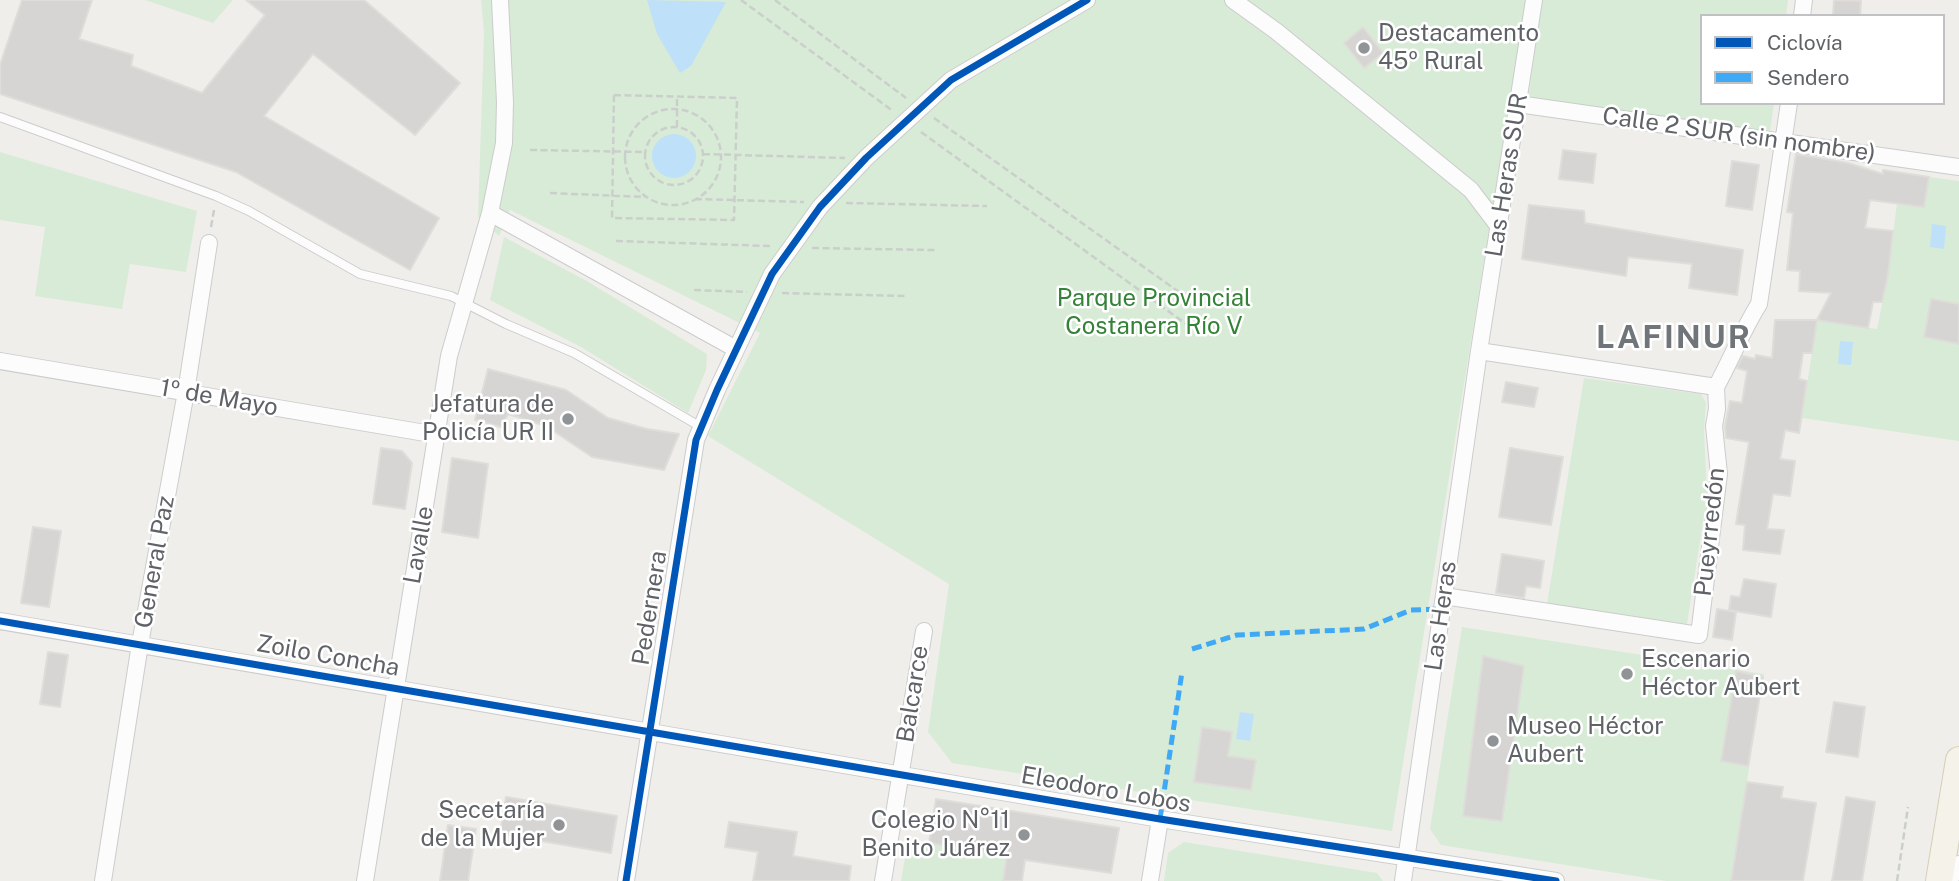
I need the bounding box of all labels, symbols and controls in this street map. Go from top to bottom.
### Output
legend [1700,14,1945,105]
place label: Destacamento 45º Rural [1378,20,1539,76]
text: Ciclovía [1767,30,1843,55]
marker: Destacamento 45º Rural [1356,40,1372,56]
text: Sendero [1767,65,1849,90]
street label: Las Heras SUR [1480,91,1534,259]
street label: Calle 2 SUR (sin nombre) [1601,102,1877,168]
park label: Parque Provincial Costanera Río V [1057,285,1251,341]
district label: LAFINUR [1597,319,1751,357]
street label: 1º de Mayo [158,373,280,423]
place label: Jefatura de Policía UR II [422,391,554,447]
marker: Jefatura de Policía UR II [560,411,576,427]
street label: Pueyrredón [1689,466,1731,598]
street label: General Paz [129,494,181,630]
street label: Lavalle [398,504,440,586]
street label: Pedernera [627,549,673,667]
street label: Las Heras [1419,559,1463,673]
street label: Zoilo Concha [254,629,402,683]
street label: Balcarce [891,643,935,745]
place label: Escenario Héctor Aubert [1641,646,1800,702]
marker: Escenario Héctor Aubert [1619,666,1635,682]
place label: Museo Héctor Aubert [1507,713,1664,769]
marker: Museo Héctor Aubert [1485,733,1501,749]
street label: Eleodoro Lobos [1019,761,1193,819]
place label: Secetaría de la Mujer [421,797,545,853]
place label: Colegio N°11 Benito Juárez [861,807,1010,863]
marker: Secetaría de la Mujer [551,817,567,833]
marker: Colegio N°11 Benito Juárez [1016,827,1032,843]

